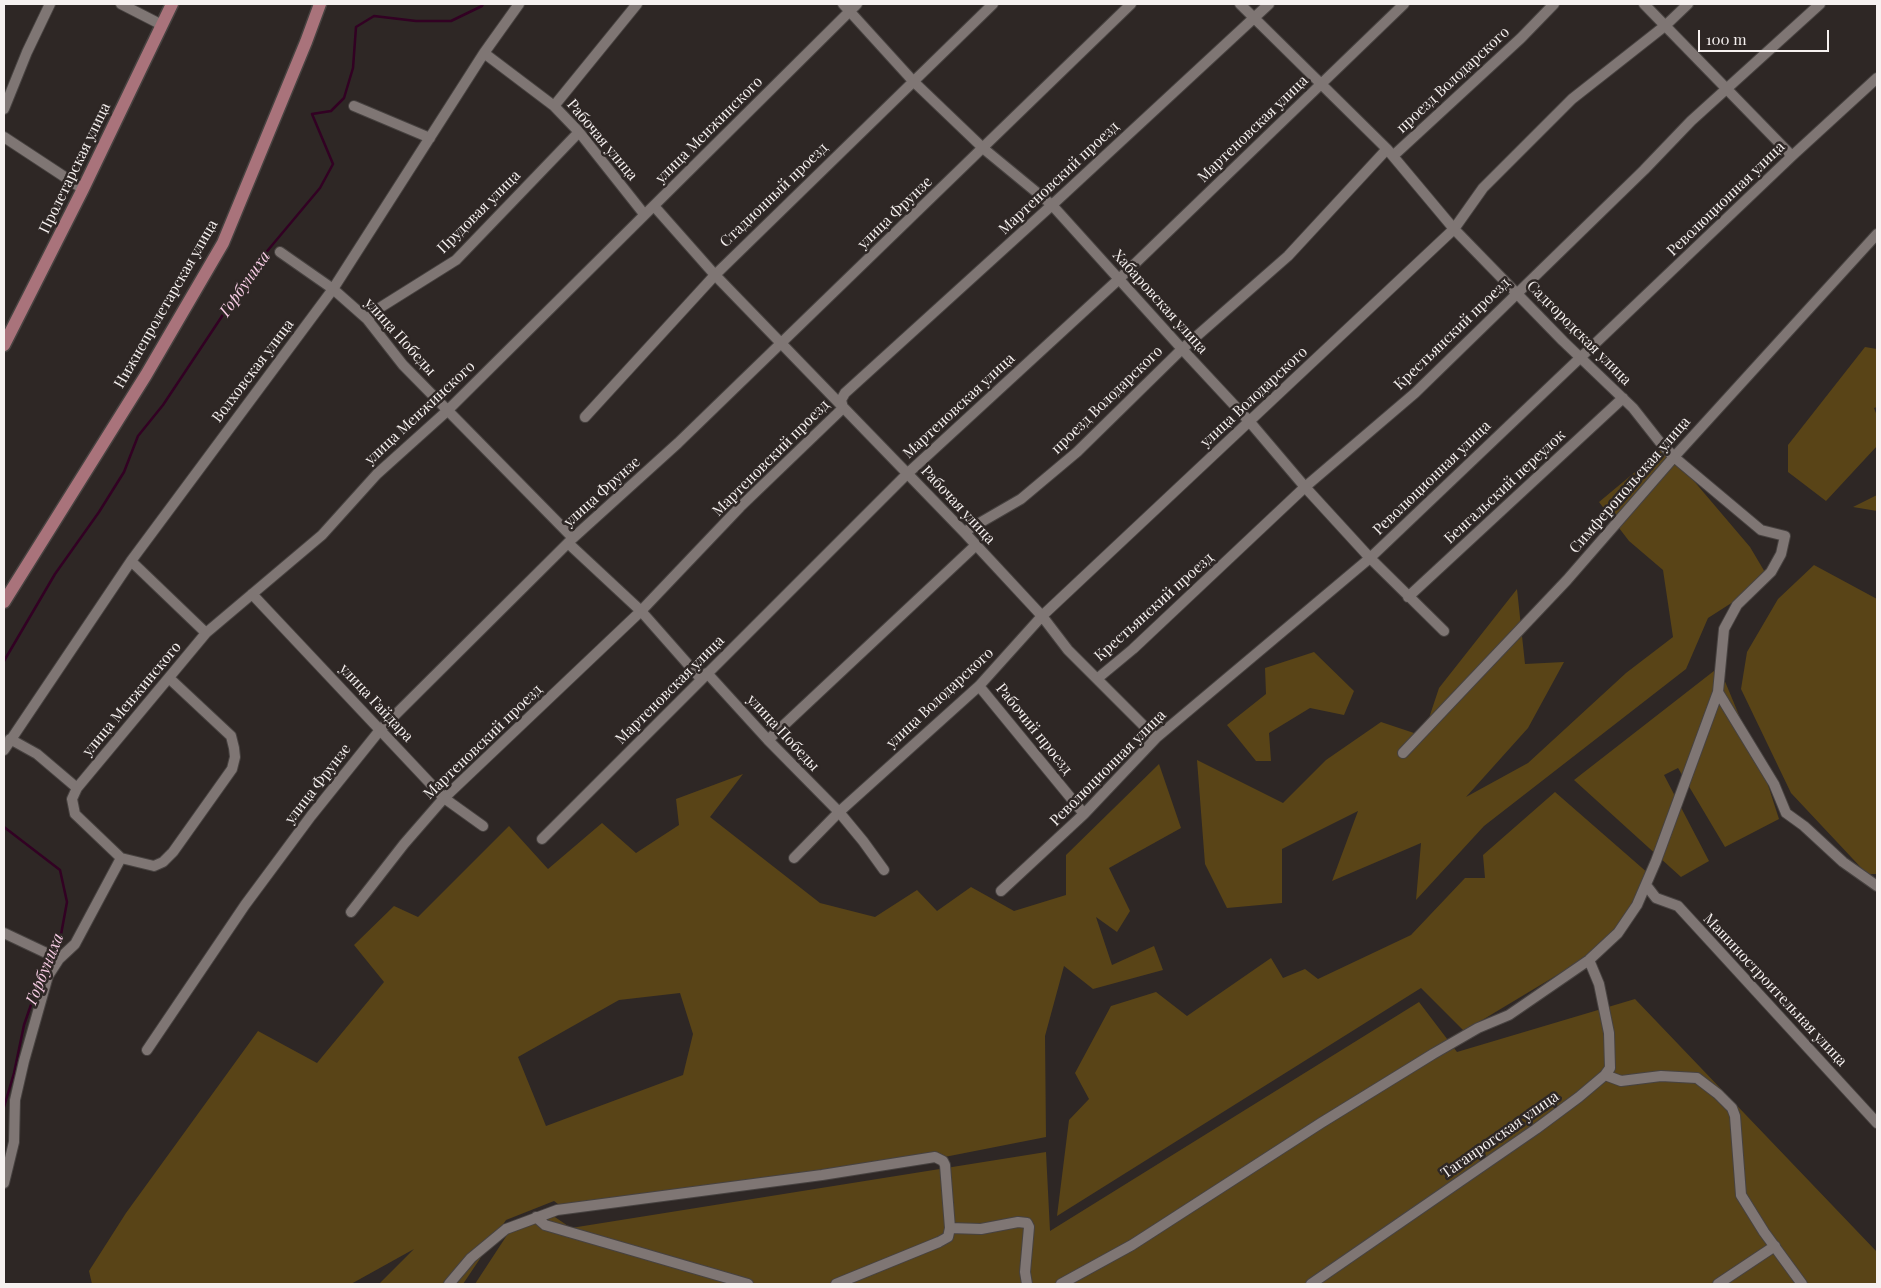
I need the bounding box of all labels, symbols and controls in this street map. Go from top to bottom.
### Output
scale bar [1701,20,1832,52]
street label: проезд Володарского [1393,23,1513,137]
text: 100 m [1706,29,1747,49]
street label: Мартеновская улица [1194,72,1312,186]
street label: улица Менжинского [652,73,766,187]
street label: Рабочая улица [563,96,641,184]
street label: Пролетарская улица [36,100,114,236]
street label: Мартеновский проезд [995,118,1123,238]
street label: Революционная улица [1663,138,1789,260]
street label: Стадионный проезд [716,139,832,251]
street label: Прудовая улица [434,167,524,257]
street label: улица Фрунзе [854,173,936,253]
street label: Нижнепролетарская улица [110,217,222,391]
street label: Хабаровская улица [1109,246,1211,358]
water label: Горбуниха [216,248,274,320]
street label: Крестьянский проезд [1390,274,1514,394]
street label: Садгородская улица [1523,277,1635,389]
street label: улица Победы [360,294,440,380]
street label: Волховская улица [208,316,298,426]
street label: проезд Володарского [1048,342,1166,458]
street label: улица Володарского [1197,343,1311,451]
street label: Мартеновская улица [899,350,1019,462]
street label: улица Менжинского [361,357,479,469]
street label: Мартеновский проезд [709,396,833,520]
street label: Симферопольская улица [1566,413,1694,557]
street label: Революционная улица [1369,417,1495,539]
street label: Бенгальский переулок [1441,426,1569,548]
street label: улица Фрунзе [560,453,644,531]
street label: Рабочая улица [917,462,999,548]
street label: Крестьянский проезд [1091,549,1217,665]
street label: Мартеновская улица [612,632,728,748]
street label: улица Менжинского [79,638,185,760]
street label: улица Володарского [883,644,997,752]
street label: улица Гайдара [335,660,417,746]
street label: Рабочий проезд [992,680,1076,778]
street label: Мартеновский проезд [420,681,546,803]
street label: улица Победы [743,691,823,775]
street label: Революционная улица [1046,706,1170,830]
street label: улица Фрунзе [281,740,355,828]
street label: Машиностроительная улица [1699,910,1851,1070]
water label: Горбуниха [22,930,68,1008]
street label: Таганрогская улица [1438,1088,1562,1182]

